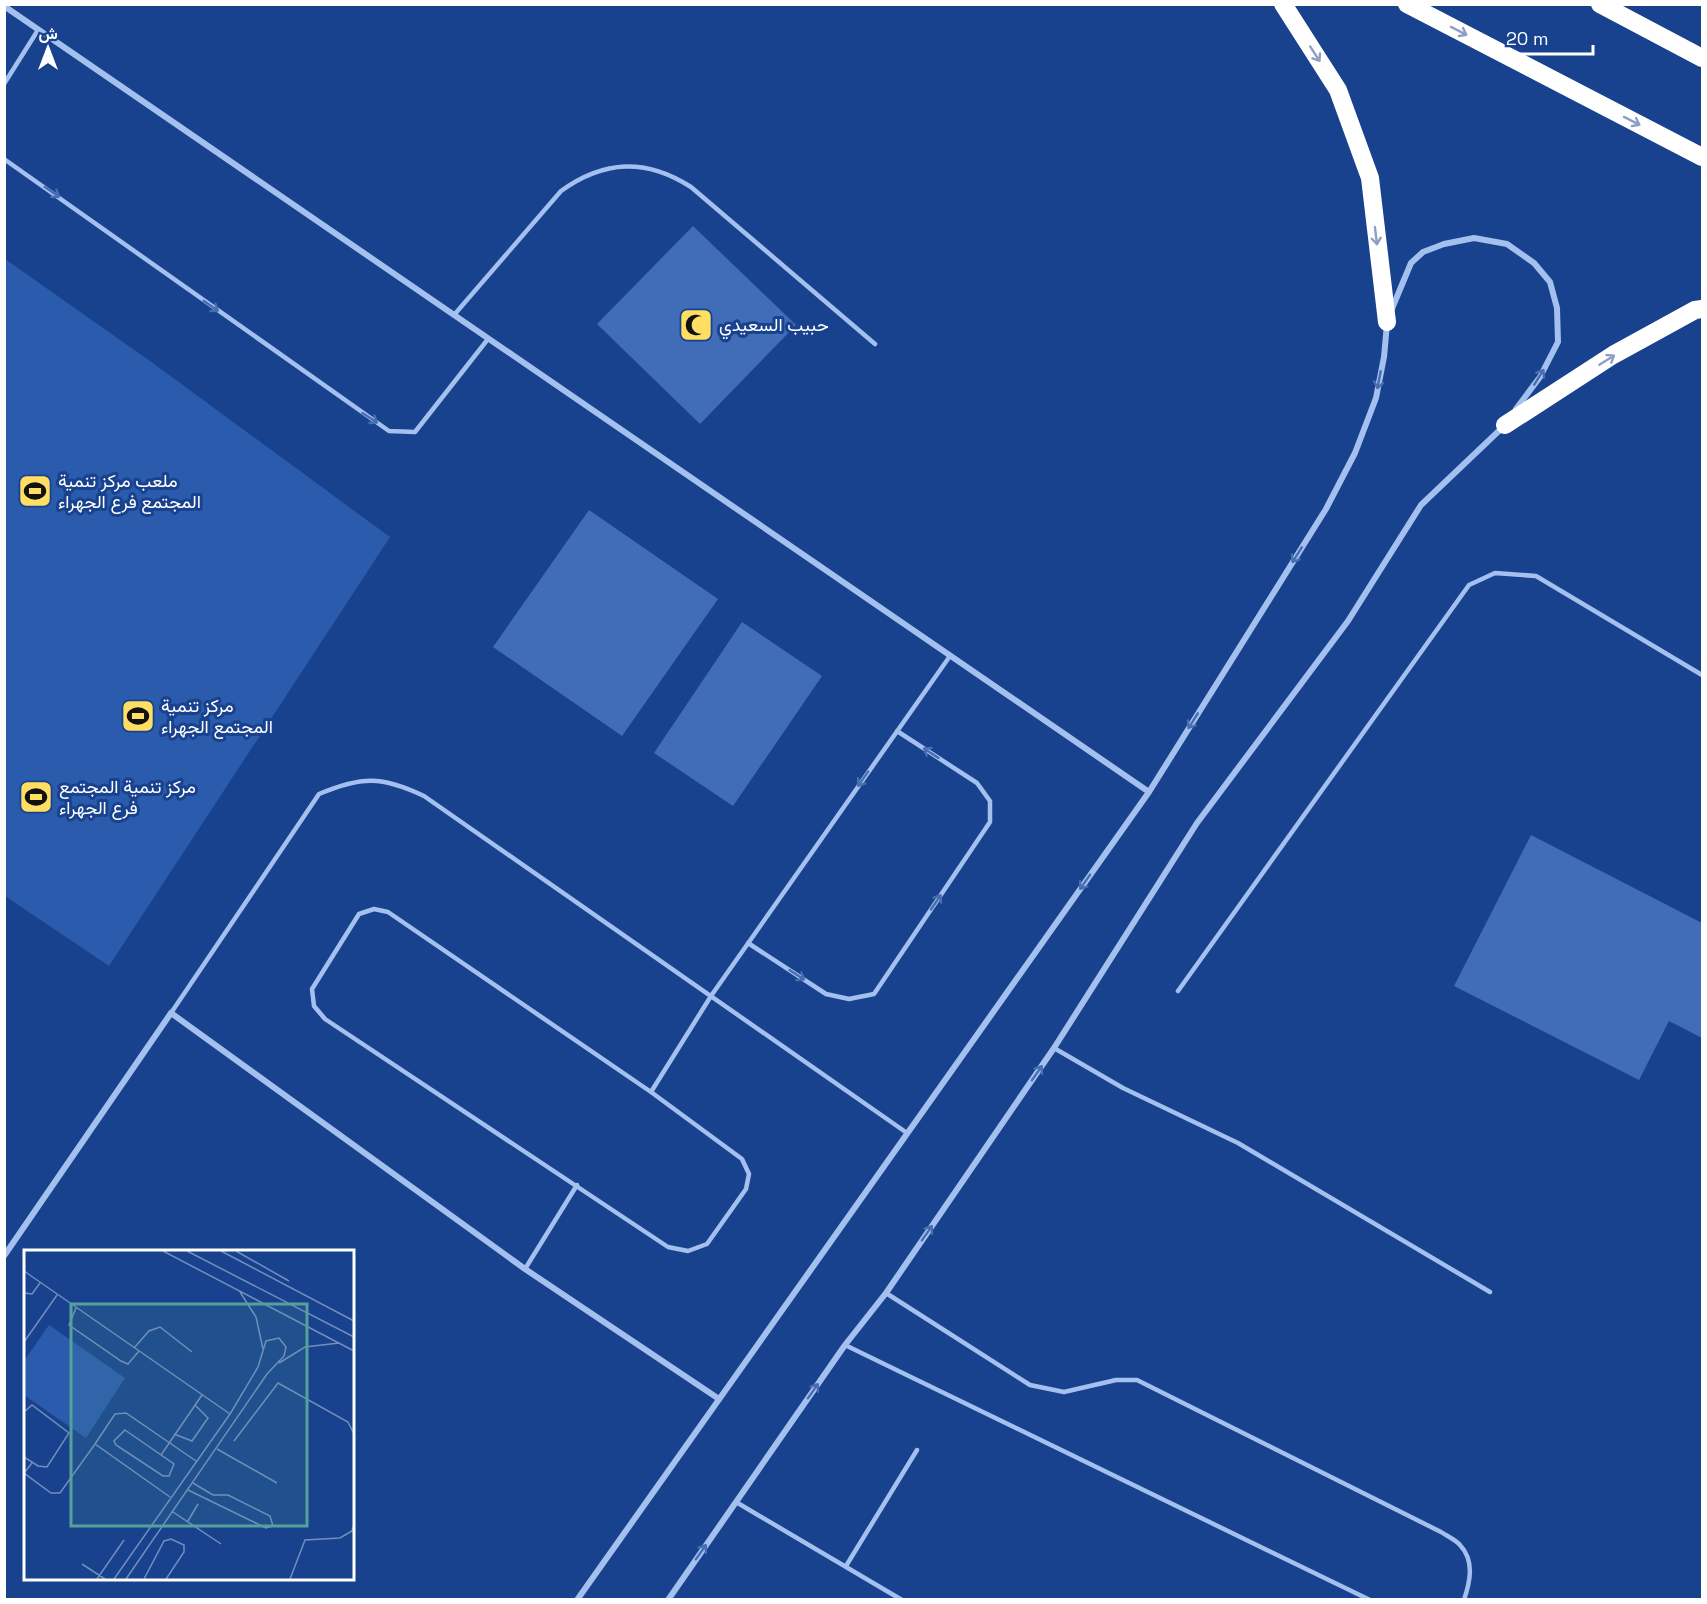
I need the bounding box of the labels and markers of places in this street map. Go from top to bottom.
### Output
mosque icon: حبيب السعيدي [678,307,714,343]
place label: حبيب السعيدي [719,313,829,340]
place label: ملعب مركز تنمية المجتمع فرع الجهراء [58,469,201,514]
sports icon: ملعب مركز تنمية المجتمع فرع الجهراء [17,473,53,509]
place label: مركز تنمية المجتمع الجهراء [161,694,273,739]
sports icon: مركز تنمية المجتمع الجهراء [120,698,156,734]
place label: مركز تنمية المجتمع فرع الجهراء [59,775,196,820]
sports icon: مركز تنمية المجتمع فرع الجهراء [18,779,54,815]

